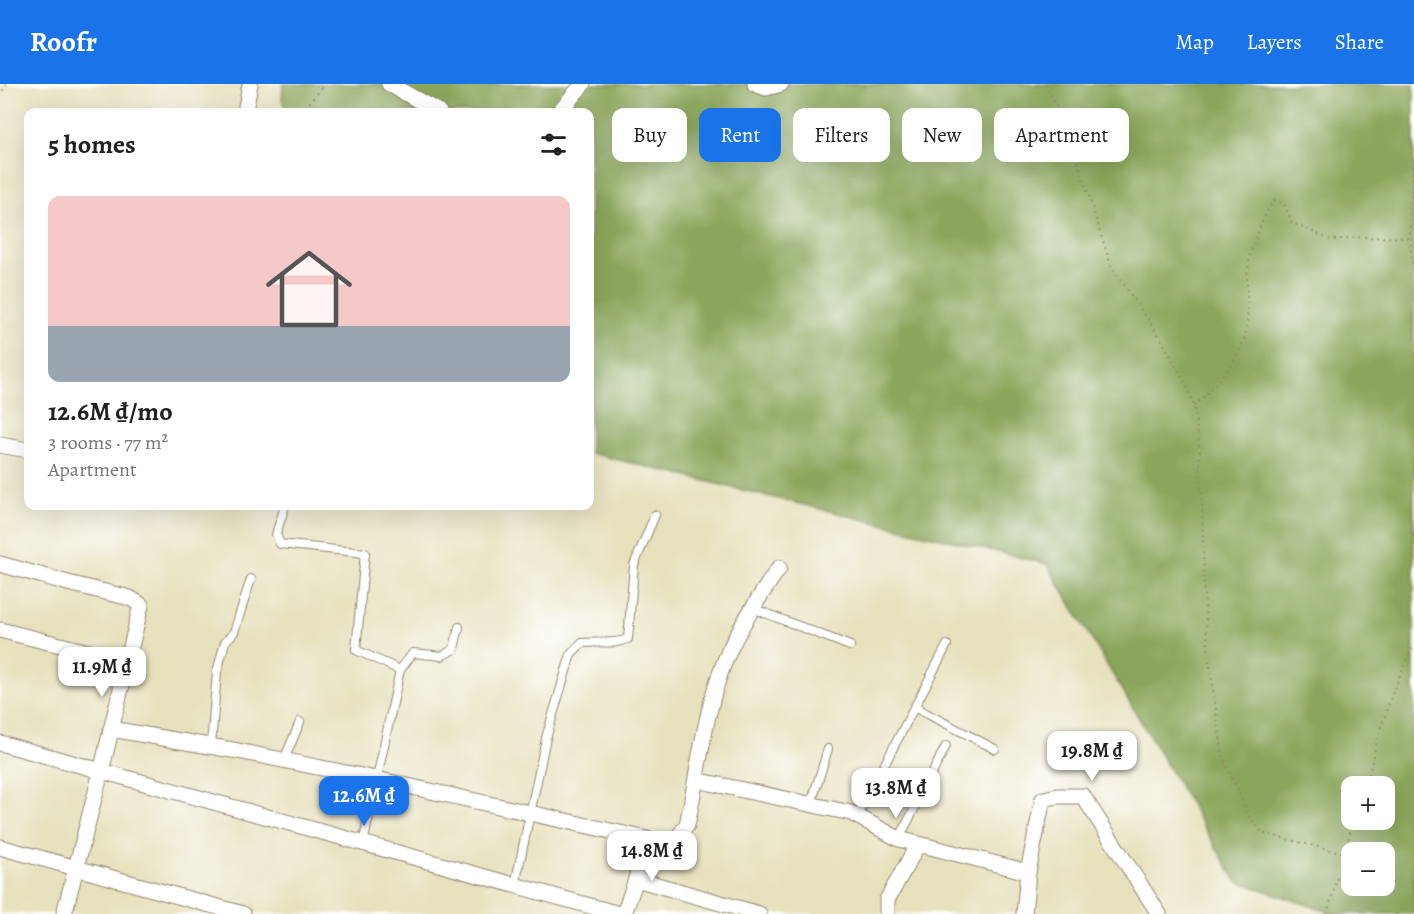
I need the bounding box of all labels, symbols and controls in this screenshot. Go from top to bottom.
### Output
text: Roofr [30,23,97,61]
text: Map [1175,28,1214,56]
text: Layers [1247,28,1302,56]
text: Share [1335,28,1384,56]
chip: Buy [612,108,687,162]
chip: Rent [699,108,781,162]
chip: Filters [793,108,890,162]
chip: New [902,108,982,162]
chip: Apartment [994,108,1129,162]
text: 5 homes [48,127,136,162]
icon: filters [537,128,570,161]
icon: home [255,235,363,343]
text: 12.6M ₫/mo [48,394,173,429]
text: 3 rooms · 77 m² [48,429,168,456]
text: Apartment [48,456,137,483]
pin: 11.9M ₫ [47,647,157,698]
text: 11.9M ₫ [72,653,132,680]
pin: 19.8M ₫ [1037,731,1147,782]
text: 19.8M ₫ [1061,737,1123,764]
pin: 13.8M ₫ [841,768,951,819]
text: 13.8M ₫ [865,774,927,801]
pin: 12.6M ₫ [309,776,419,827]
map controls [1341,776,1395,896]
button: + [1341,776,1395,830]
text: 12.6M ₫ [333,782,395,809]
pin: 14.8M ₫ [597,831,707,882]
text: 14.8M ₫ [621,837,683,864]
button: − [1341,842,1395,896]

